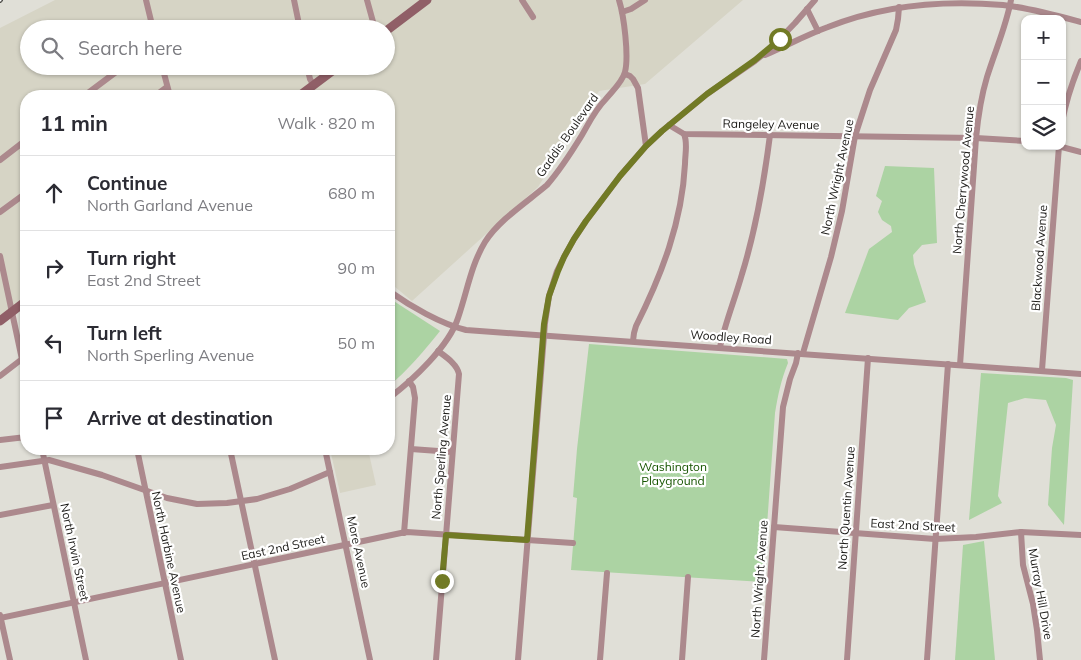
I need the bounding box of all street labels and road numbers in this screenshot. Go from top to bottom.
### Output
street label: Gaddis Boulevard [533,90,601,180]
street label: North Cherrywood Avenue [949,105,977,255]
street label: Rangeley Avenue [722,116,820,132]
street label: North Wright Avenue [817,118,857,236]
street label: Blackwood Avenue [1028,204,1050,312]
street label: Woodley Road [690,327,772,347]
street label: North Sperling Avenue [428,394,454,520]
street label: North Quentin Avenue [834,446,858,570]
street label: North Harbine Avenue [149,490,189,614]
street label: North Irwin Street [57,502,93,602]
street label: More Avenue [344,515,374,589]
street label: East 2nd Street [870,515,956,535]
street label: North Wright Avenue [747,520,771,638]
street label: East 2nd Street [240,531,326,563]
street label: Murray Hill Drive [1026,547,1056,641]

